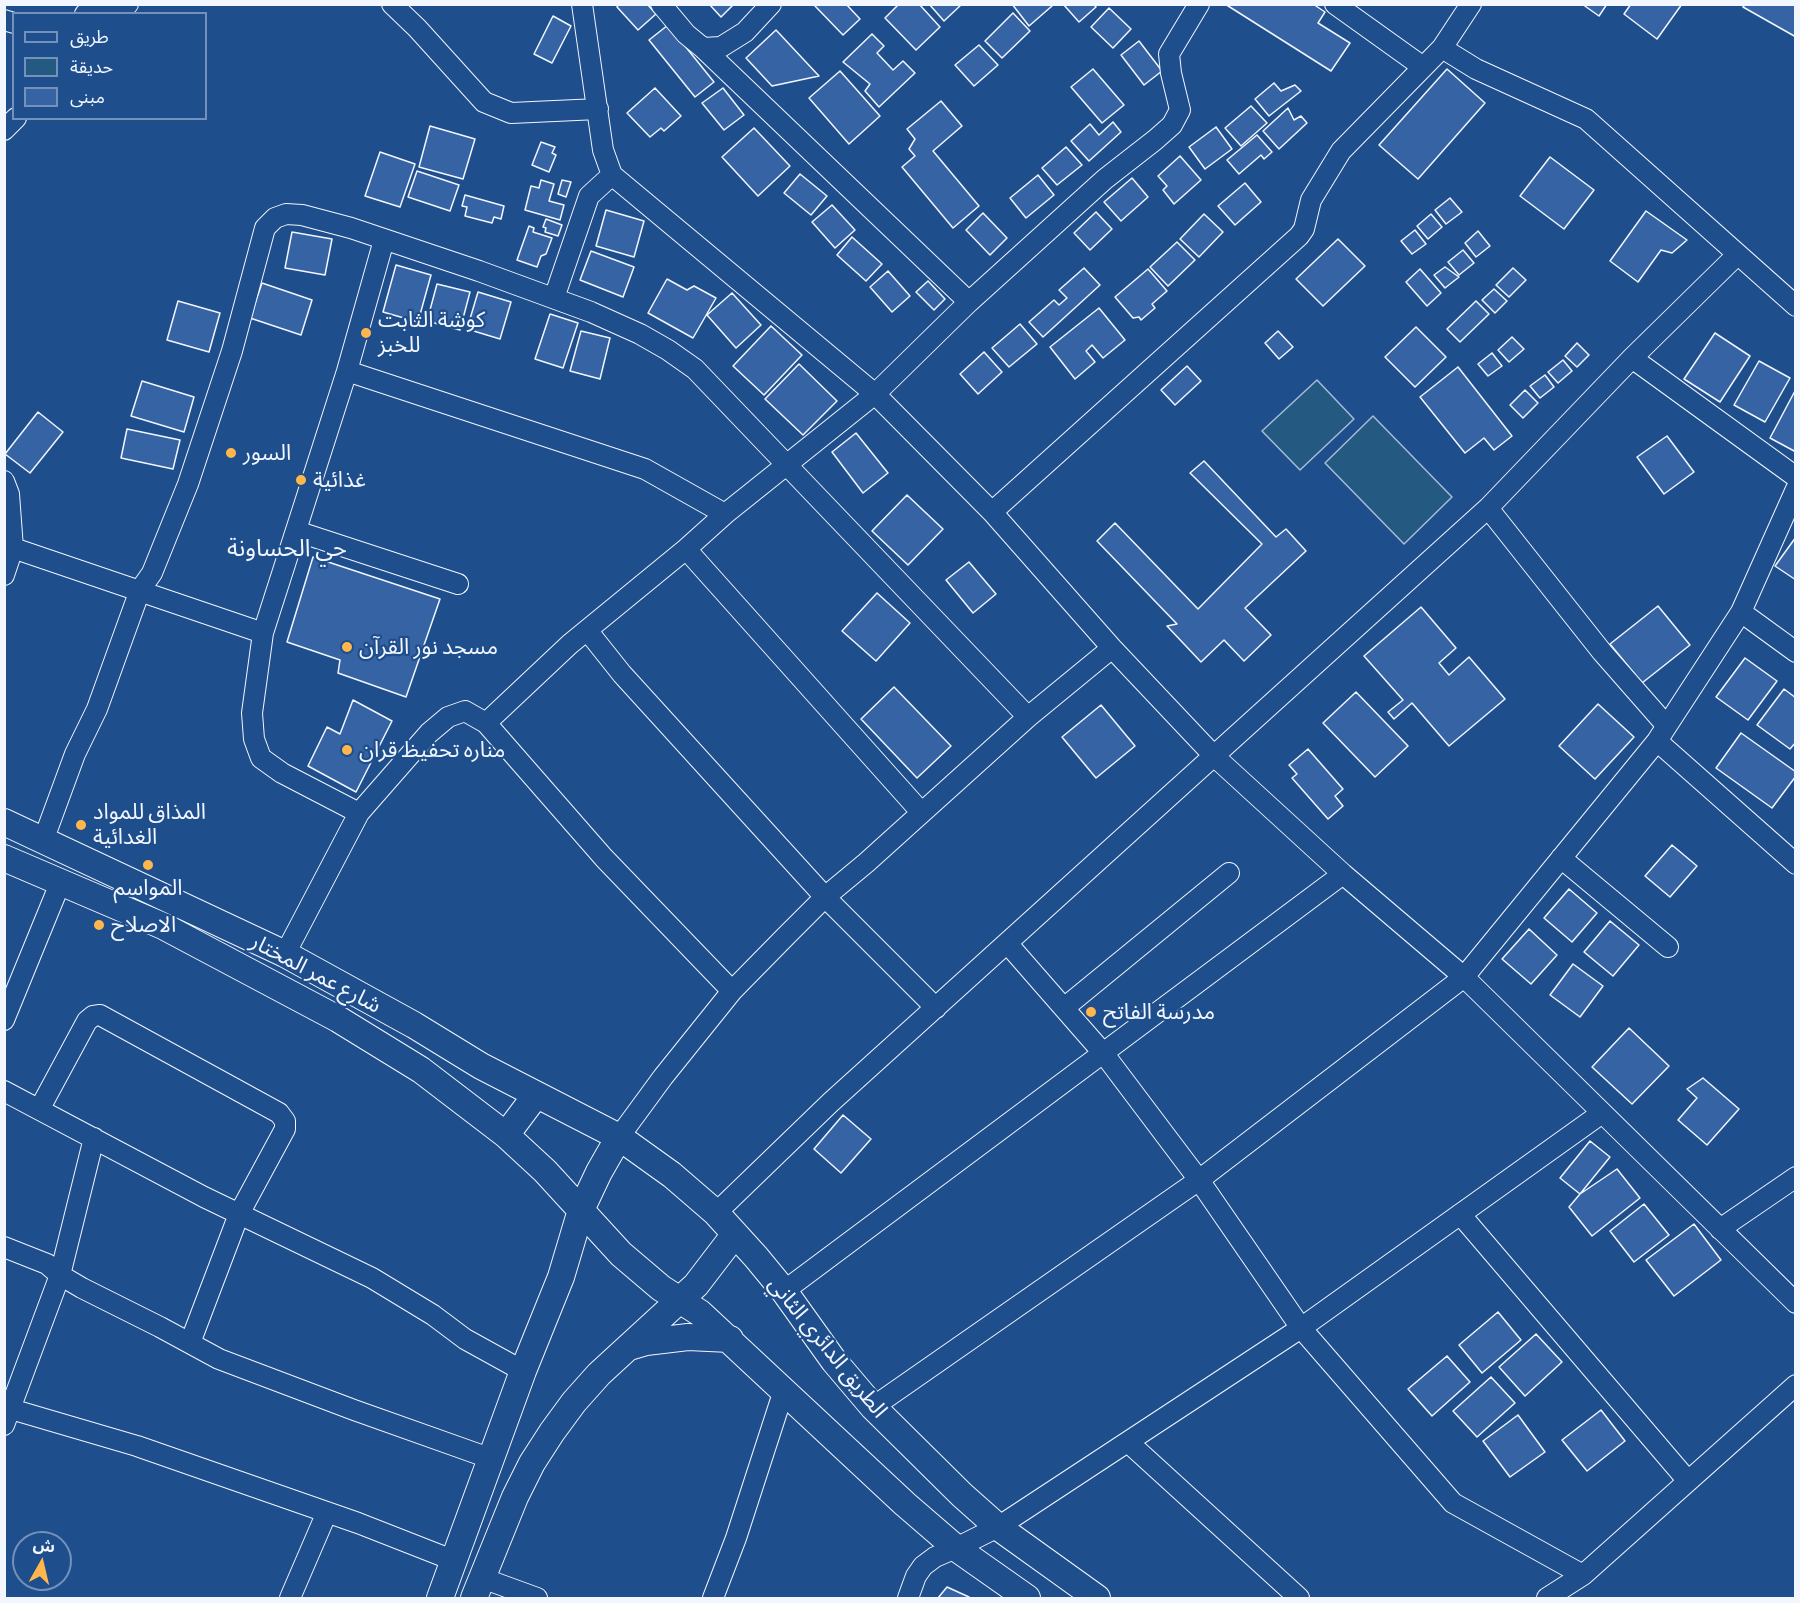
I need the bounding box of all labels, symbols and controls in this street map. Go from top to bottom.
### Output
legend [12,12,207,120]
text: طريق [70,25,109,47]
text: حديقة [70,55,113,77]
text: مبنى [70,85,105,107]
place label: كوشة الثابت للخبز [378,307,485,358]
marker: كوشة الثابت للخبز [359,326,373,340]
place label: السور [243,440,291,466]
marker: السور [224,446,238,460]
place label: غذائية [313,467,366,493]
marker: غذائية [294,473,308,487]
district label: حي الحساونة [227,534,347,562]
place label: مسجد نور القرآن [359,634,498,660]
marker: مسجد نور القرآن [340,640,354,654]
place label: مناره تحفيظ قران [359,737,505,763]
marker: مناره تحفيظ قران [340,743,354,757]
place label: المذاق للمواد الغدائية [93,799,206,850]
marker: المذاق للمواد الغدائية [74,818,88,832]
marker: المواسم [141,858,155,872]
place label: المواسم [114,875,182,901]
place label: الاصلاح [111,912,176,938]
marker: الاصلاح [92,918,106,932]
street label: شارع عمر المختار [246,928,386,1018]
place label: مدرسة الفاتح [1103,999,1215,1025]
marker: مدرسة الفاتح [1084,1005,1098,1019]
street label: الطريق الدائري الثاني [763,1271,893,1423]
north arrow [12,1531,72,1591]
text: ش [32,1534,56,1556]

